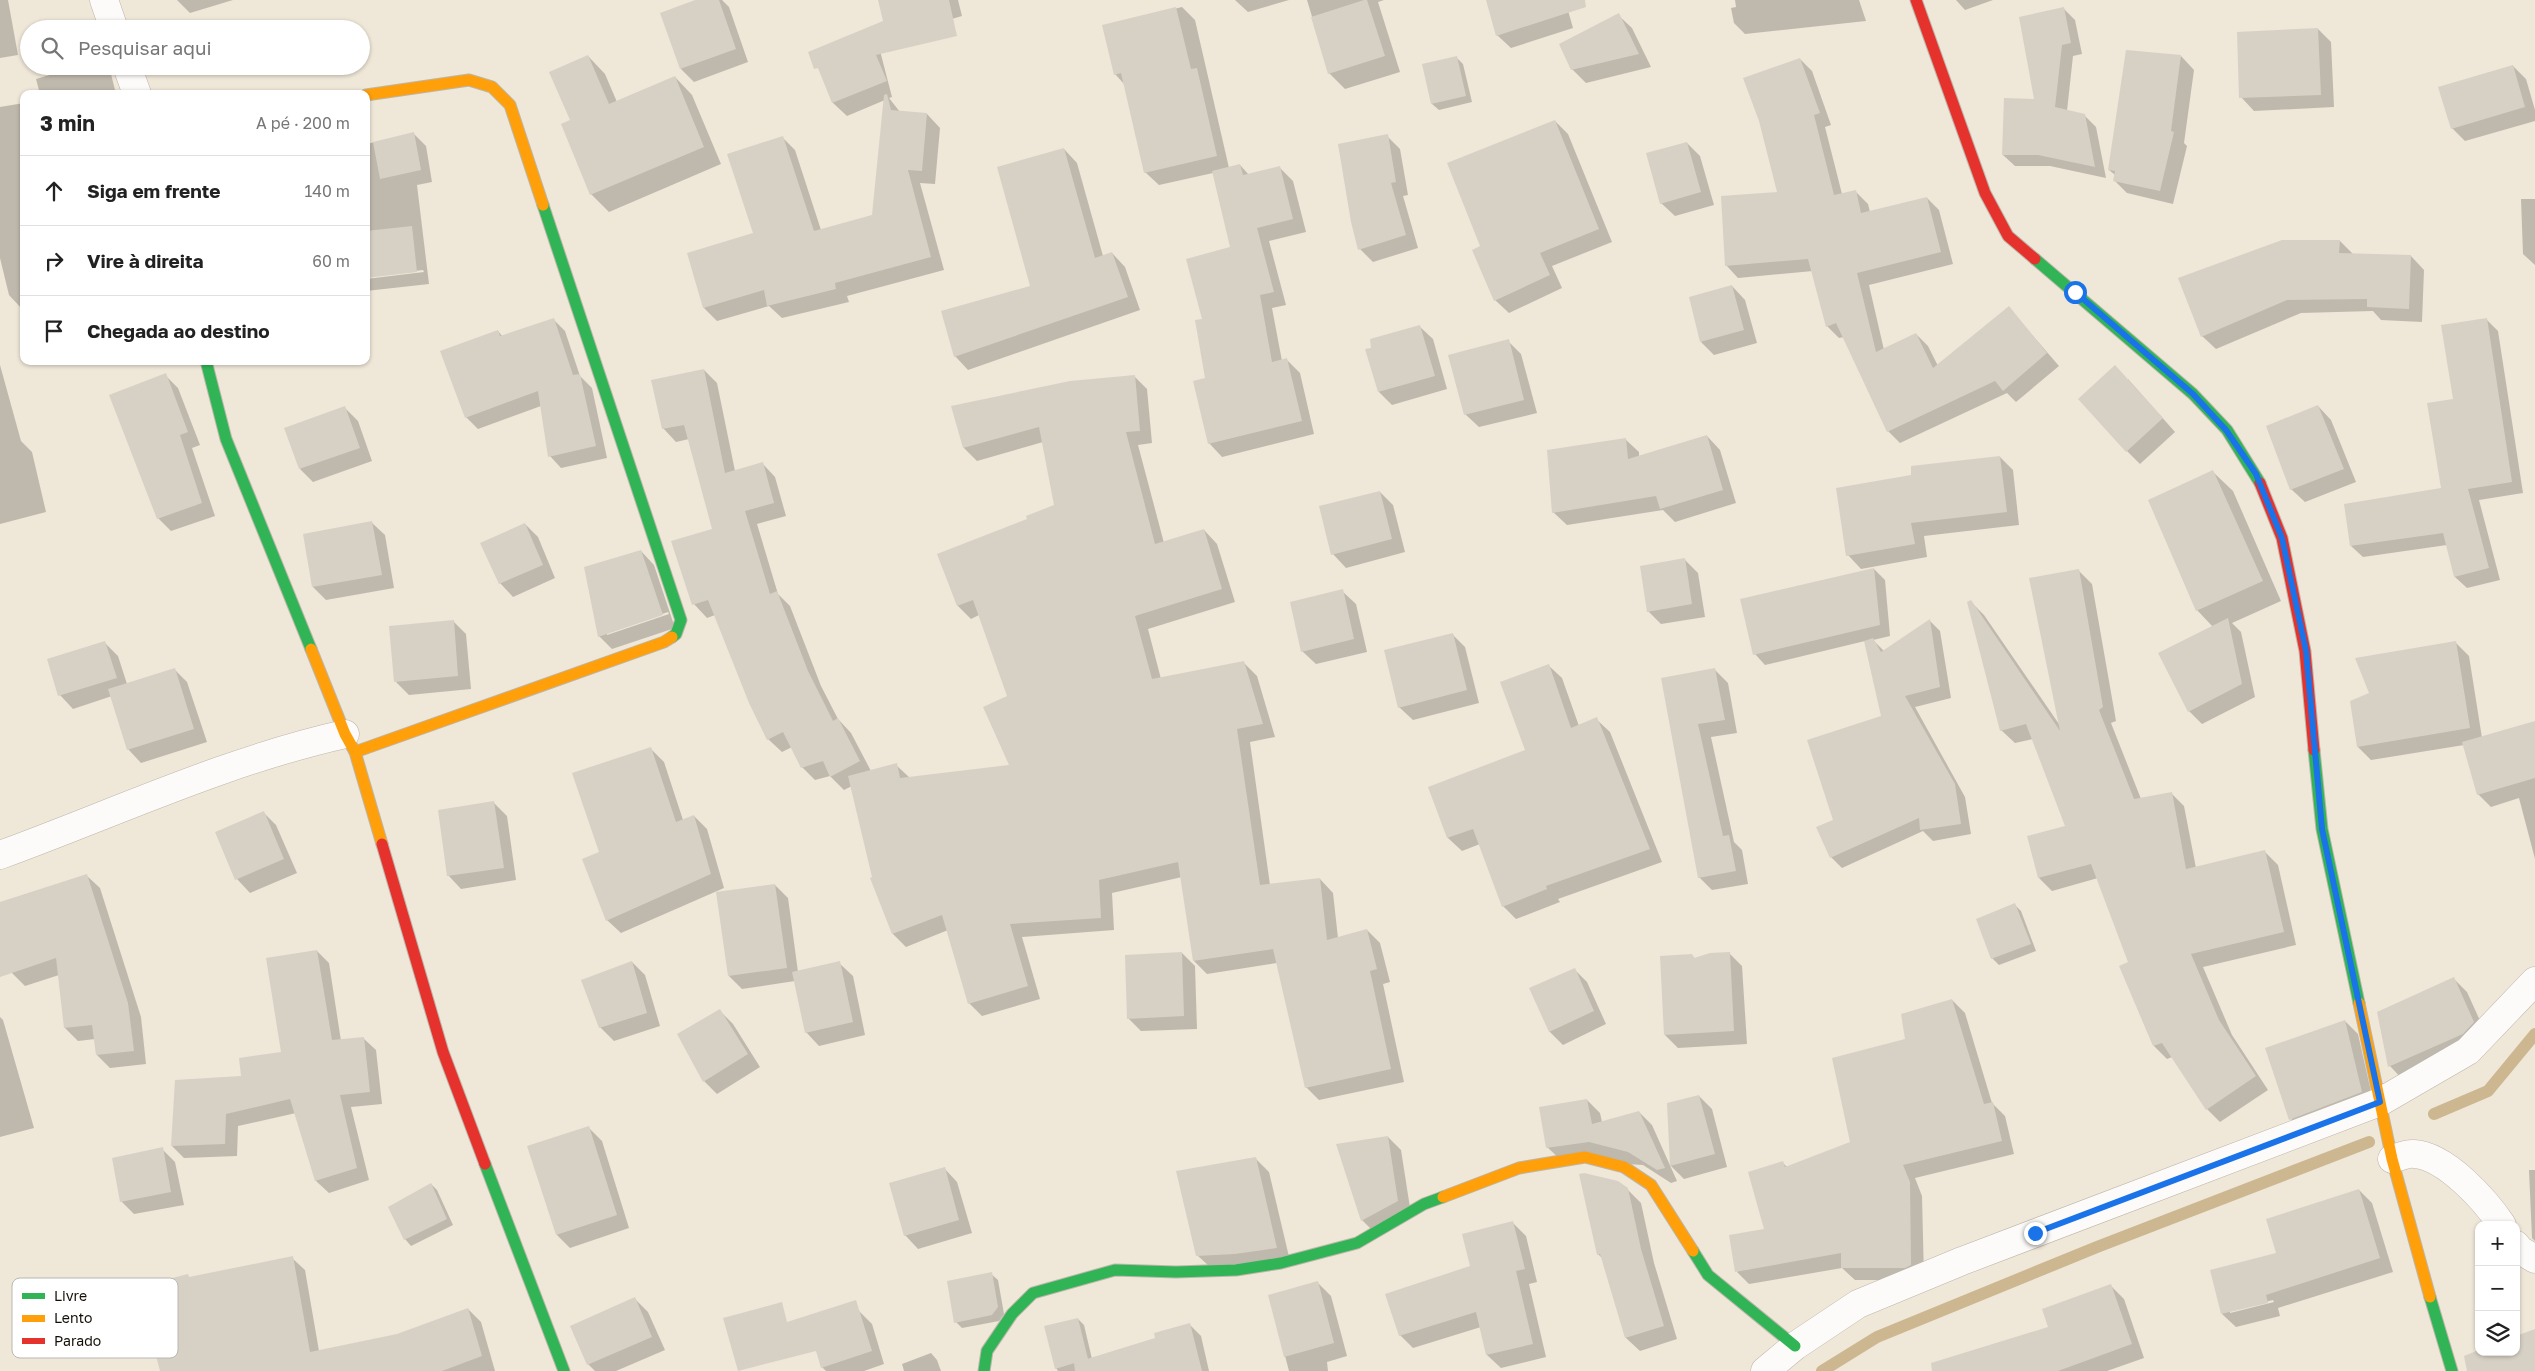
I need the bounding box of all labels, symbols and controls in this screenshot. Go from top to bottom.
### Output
search box [20,20,370,75]
icon: search [38,34,66,62]
text: Pesquisar aqui [78,36,212,59]
text: 3 min [40,110,95,136]
text: A pé · 200 m [256,113,350,133]
icon: ahead [40,177,68,205]
text: Siga em frente [87,179,221,202]
text: 140 m [304,181,350,201]
icon: right [40,247,68,275]
text: Vire à direita [87,249,204,272]
text: 60 m [312,251,350,271]
route start [2064,281,2087,304]
icon: arrive [40,317,68,345]
text: Chegada ao destino [87,319,270,342]
map controls [2475,1221,2520,1356]
button: + [2475,1221,2520,1266]
route end [2024,1222,2047,1245]
button: − [2475,1266,2520,1311]
legend [12,1278,178,1358]
text: Livre [54,1287,87,1304]
text: Lento [54,1309,92,1326]
button: layers [2475,1311,2520,1356]
text: Parado [54,1332,101,1349]

